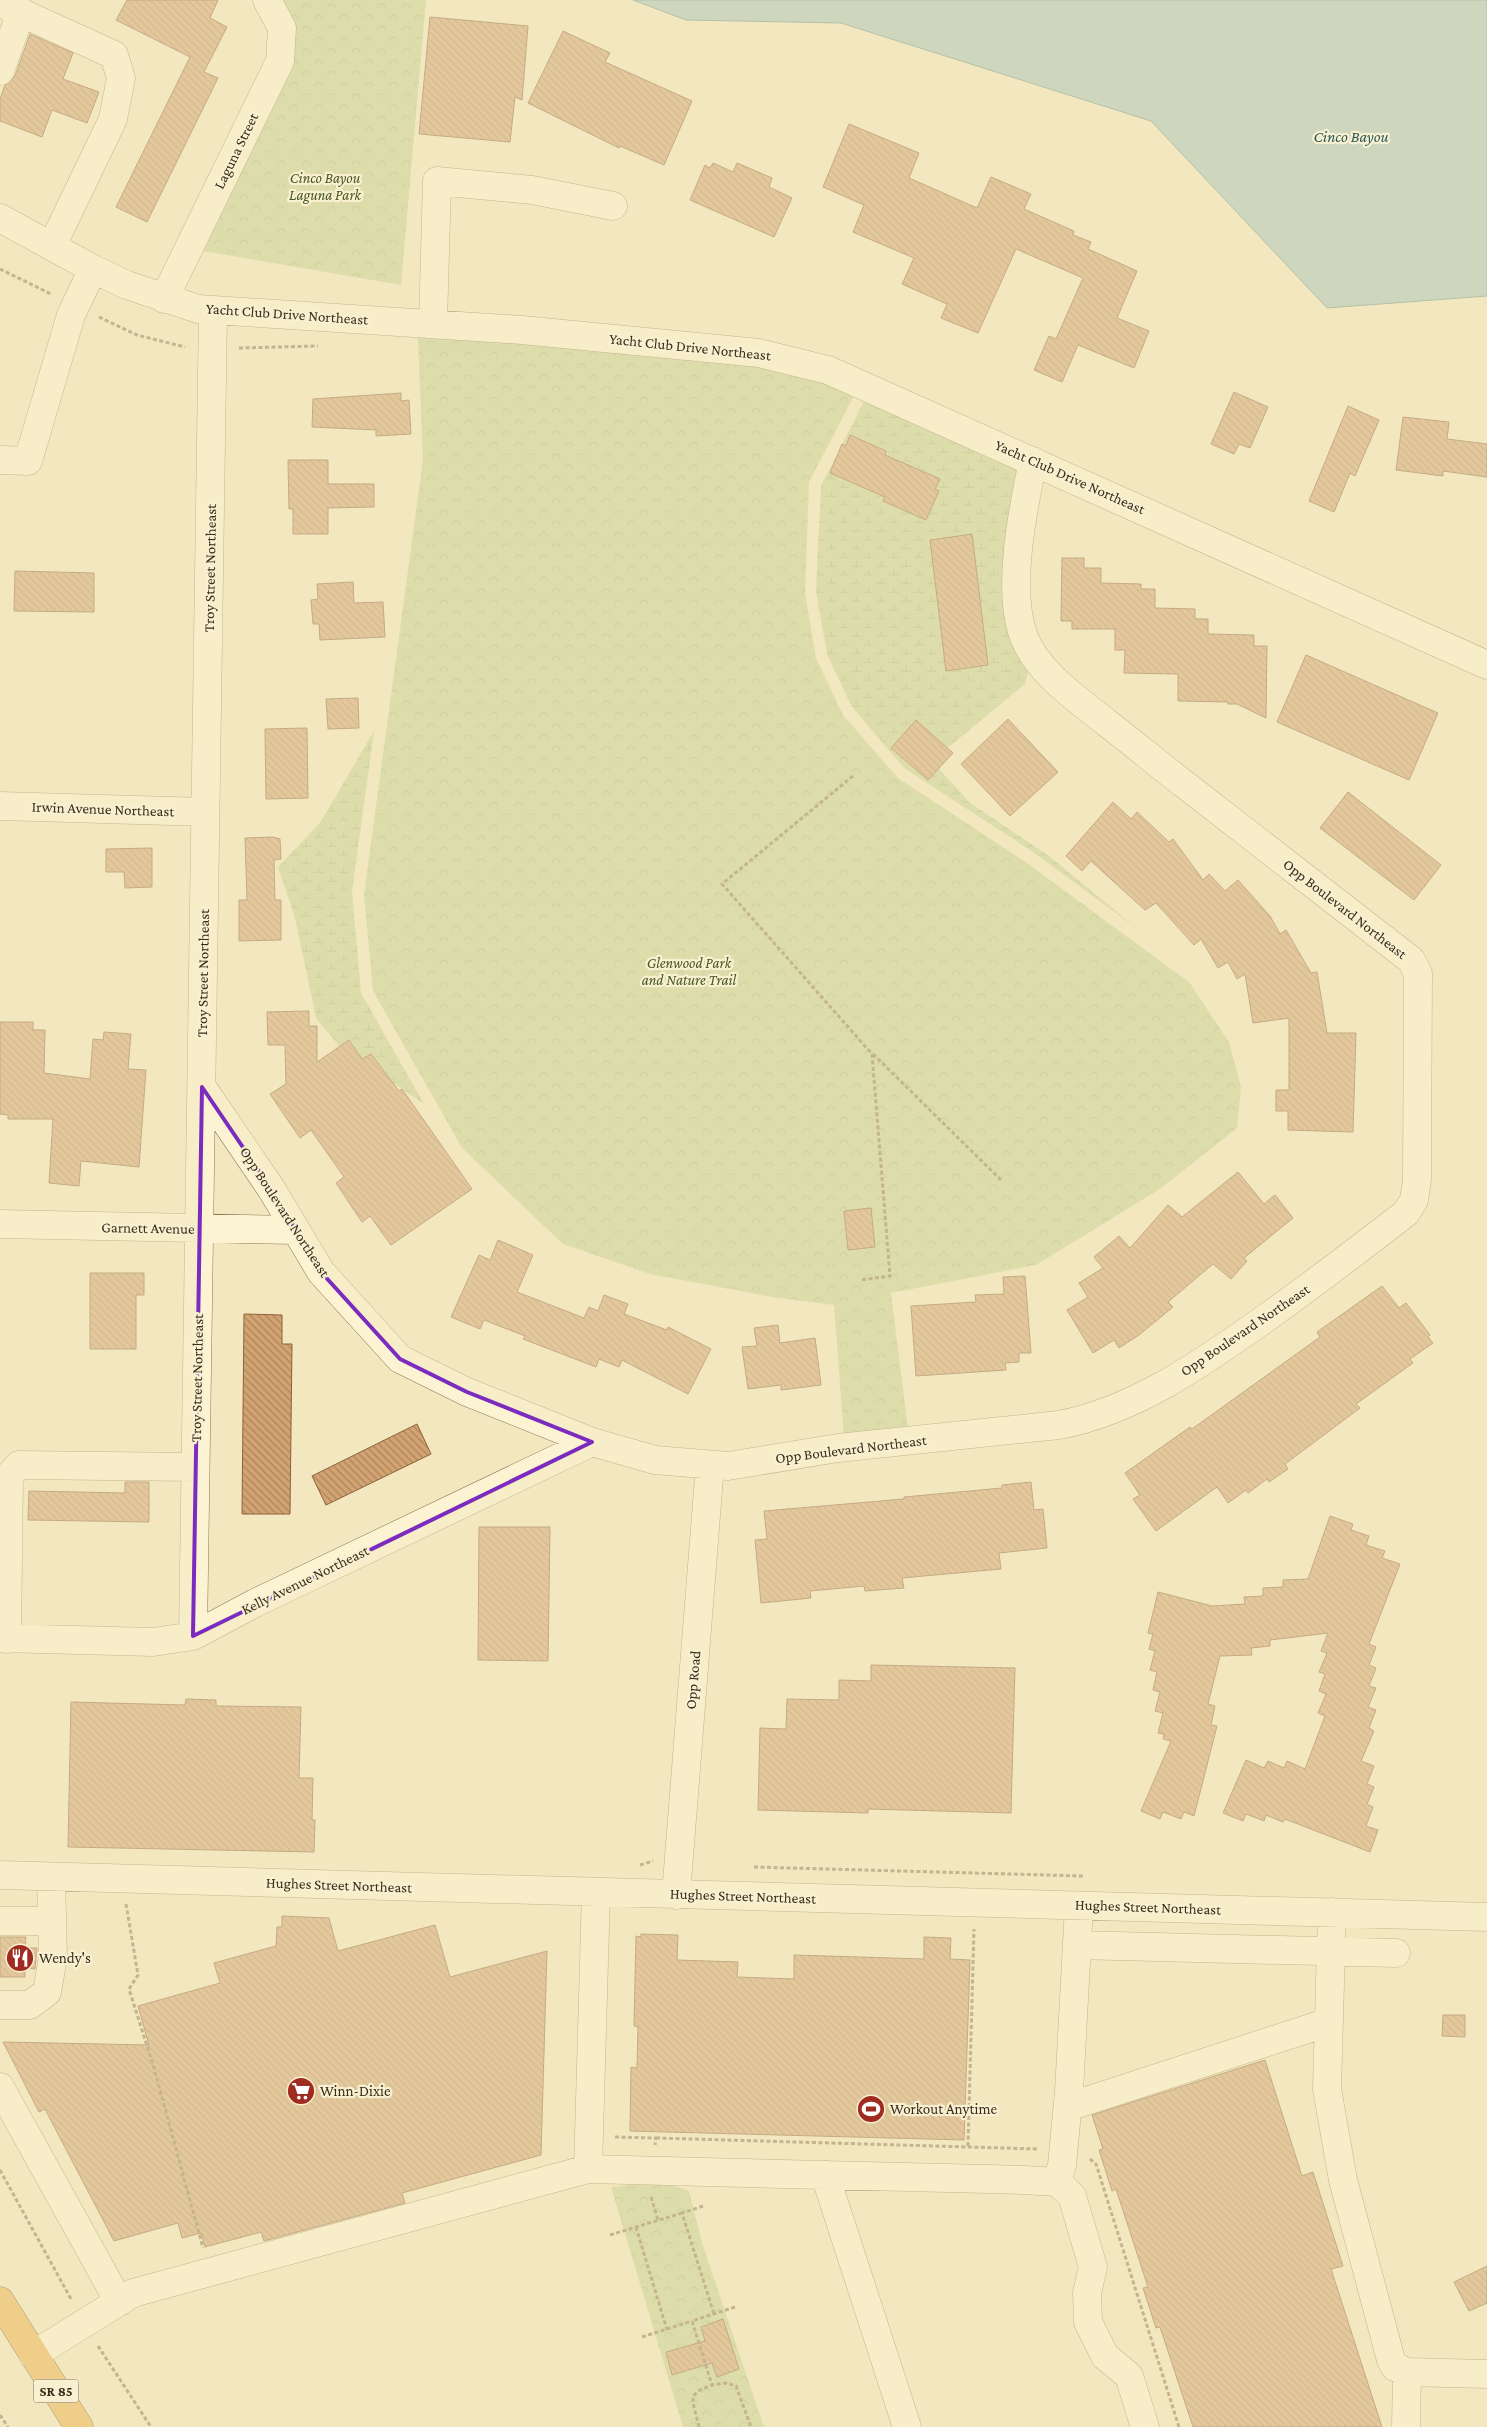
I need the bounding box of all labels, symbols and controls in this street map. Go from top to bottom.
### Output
street label: Laguna Street [211,109,263,192]
water label: Cinco Bayou [1313,128,1389,146]
park label: Cinco Bayou Laguna Park [289,170,363,204]
street label: Yacht Club Drive Northeast [205,300,370,328]
street label: Yacht Club Drive Northeast [608,331,773,364]
street label: Yacht Club Drive Northeast [992,437,1148,518]
street label: Troy Street Northeast [201,503,220,632]
street label: Irwin Avenue Northeast [31,799,176,820]
street label: Opp Boulevard Northeast [1280,856,1411,964]
street label: Troy Street Northeast [194,908,213,1037]
park label: Glenwood Park and Nature Trail [642,955,737,988]
street label: Opp Boulevard Northeast [236,1144,334,1282]
street label: Garnett Avenue [101,1219,195,1237]
street label: Opp Boulevard Northeast [1177,1280,1314,1380]
street label: Troy Street Northeast [188,1313,207,1442]
street label: Opp Boulevard Northeast [775,1432,929,1467]
street label: Kelly Avenue Northeast [239,1542,373,1619]
street label: Opp Road [682,1650,705,1710]
street label: Hughes Street Northeast [266,1874,413,1897]
street label: Hughes Street Northeast [670,1885,817,1908]
street label: Hughes Street Northeast [1075,1896,1222,1919]
restaurant icon: Wendy's [5,1943,35,1973]
place label: Wendy's [39,1950,91,1967]
supermarket icon: Winn-Dixie [286,2076,316,2106]
place label: Winn-Dixie [320,2083,391,2099]
sports icon: Workout Anytime [856,2094,886,2124]
place label: Workout Anytime [890,2101,998,2118]
road number: SR 85 [34,2380,78,2402]

